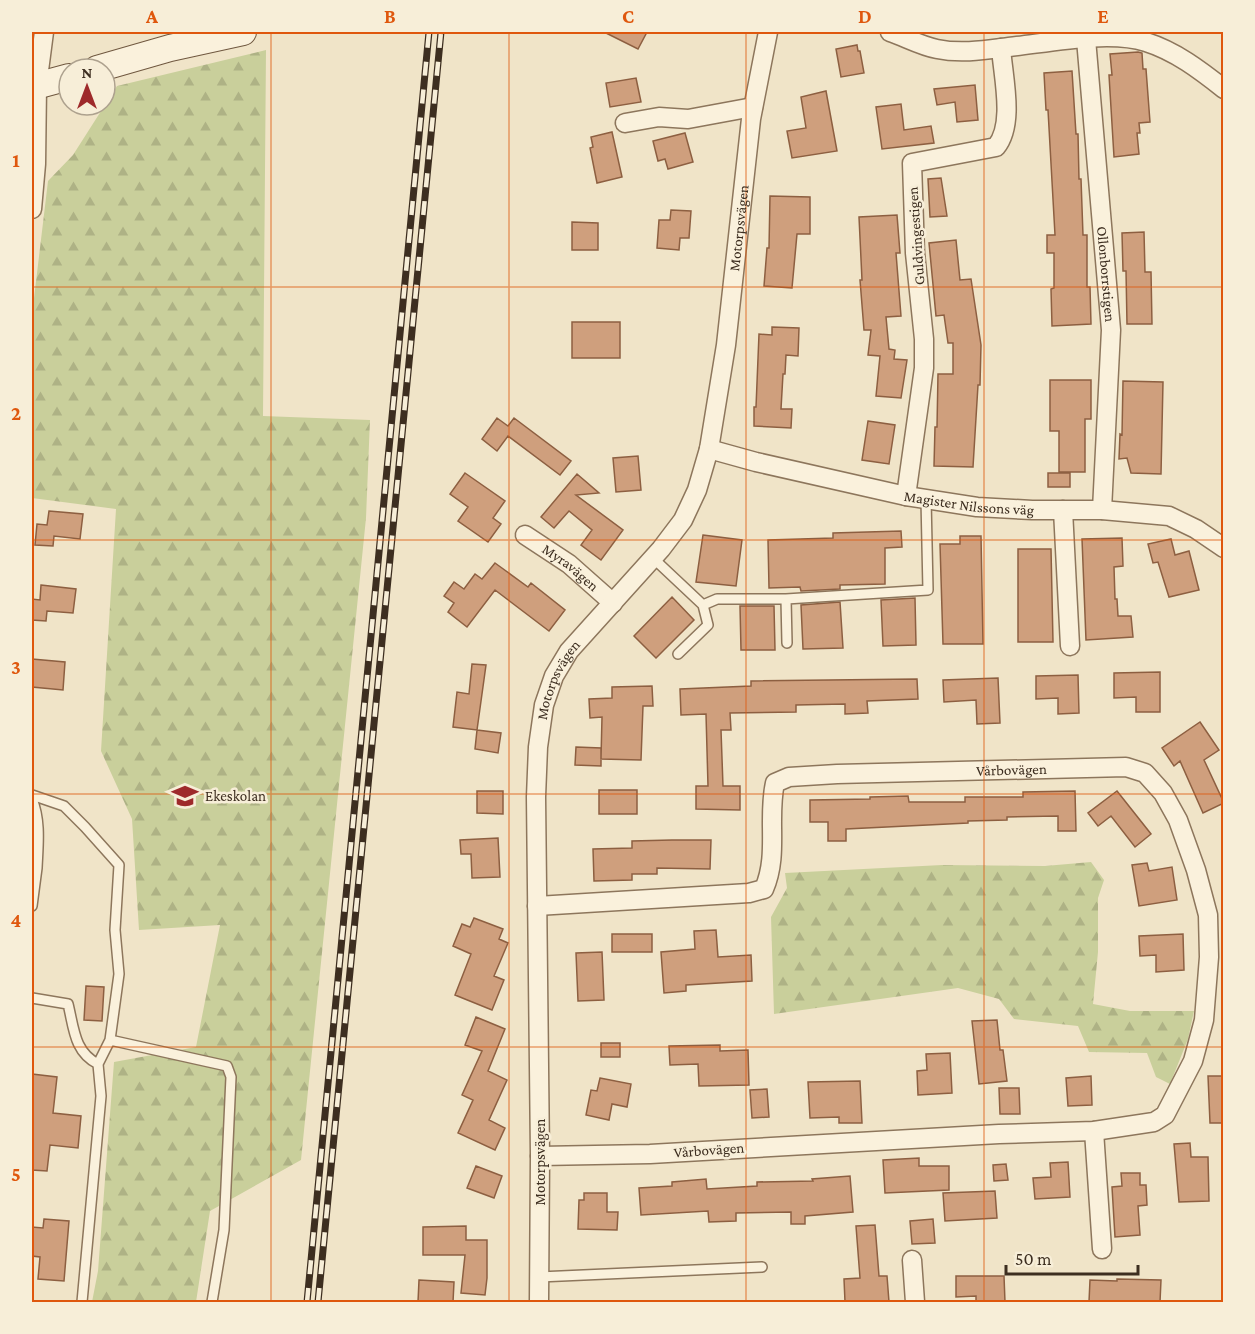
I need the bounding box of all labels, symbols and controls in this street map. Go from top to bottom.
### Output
text: A [145,5,159,27]
text: B [384,5,396,27]
text: C [622,5,634,27]
text: D [858,5,872,27]
text: E [1097,5,1109,27]
north arrow [57,57,117,117]
text: N [82,64,93,81]
text: 1 [12,149,20,171]
street label: Motorpsvägen [726,184,752,272]
street label: Guldvingestigen [905,186,928,286]
street label: Ollonborrstigen [1094,226,1118,323]
text: 2 [11,402,21,424]
street label: Magister Nilssons väg [903,488,1034,519]
street label: Myravägen [539,541,602,594]
street label: Motorpsvägen [534,637,583,721]
text: 3 [11,656,21,678]
street label: Vårbovägen [976,761,1047,779]
school or university icon: Ekeskolan [170,781,200,811]
place label: Ekeskolan [205,788,266,804]
text: 4 [11,909,22,931]
street label: Motorpsvägen [532,1119,549,1205]
street label: Vårbovägen [673,1140,745,1161]
text: 5 [11,1163,21,1185]
scale bar [1006,1238,1138,1276]
text: 50 m [1015,1249,1052,1269]

